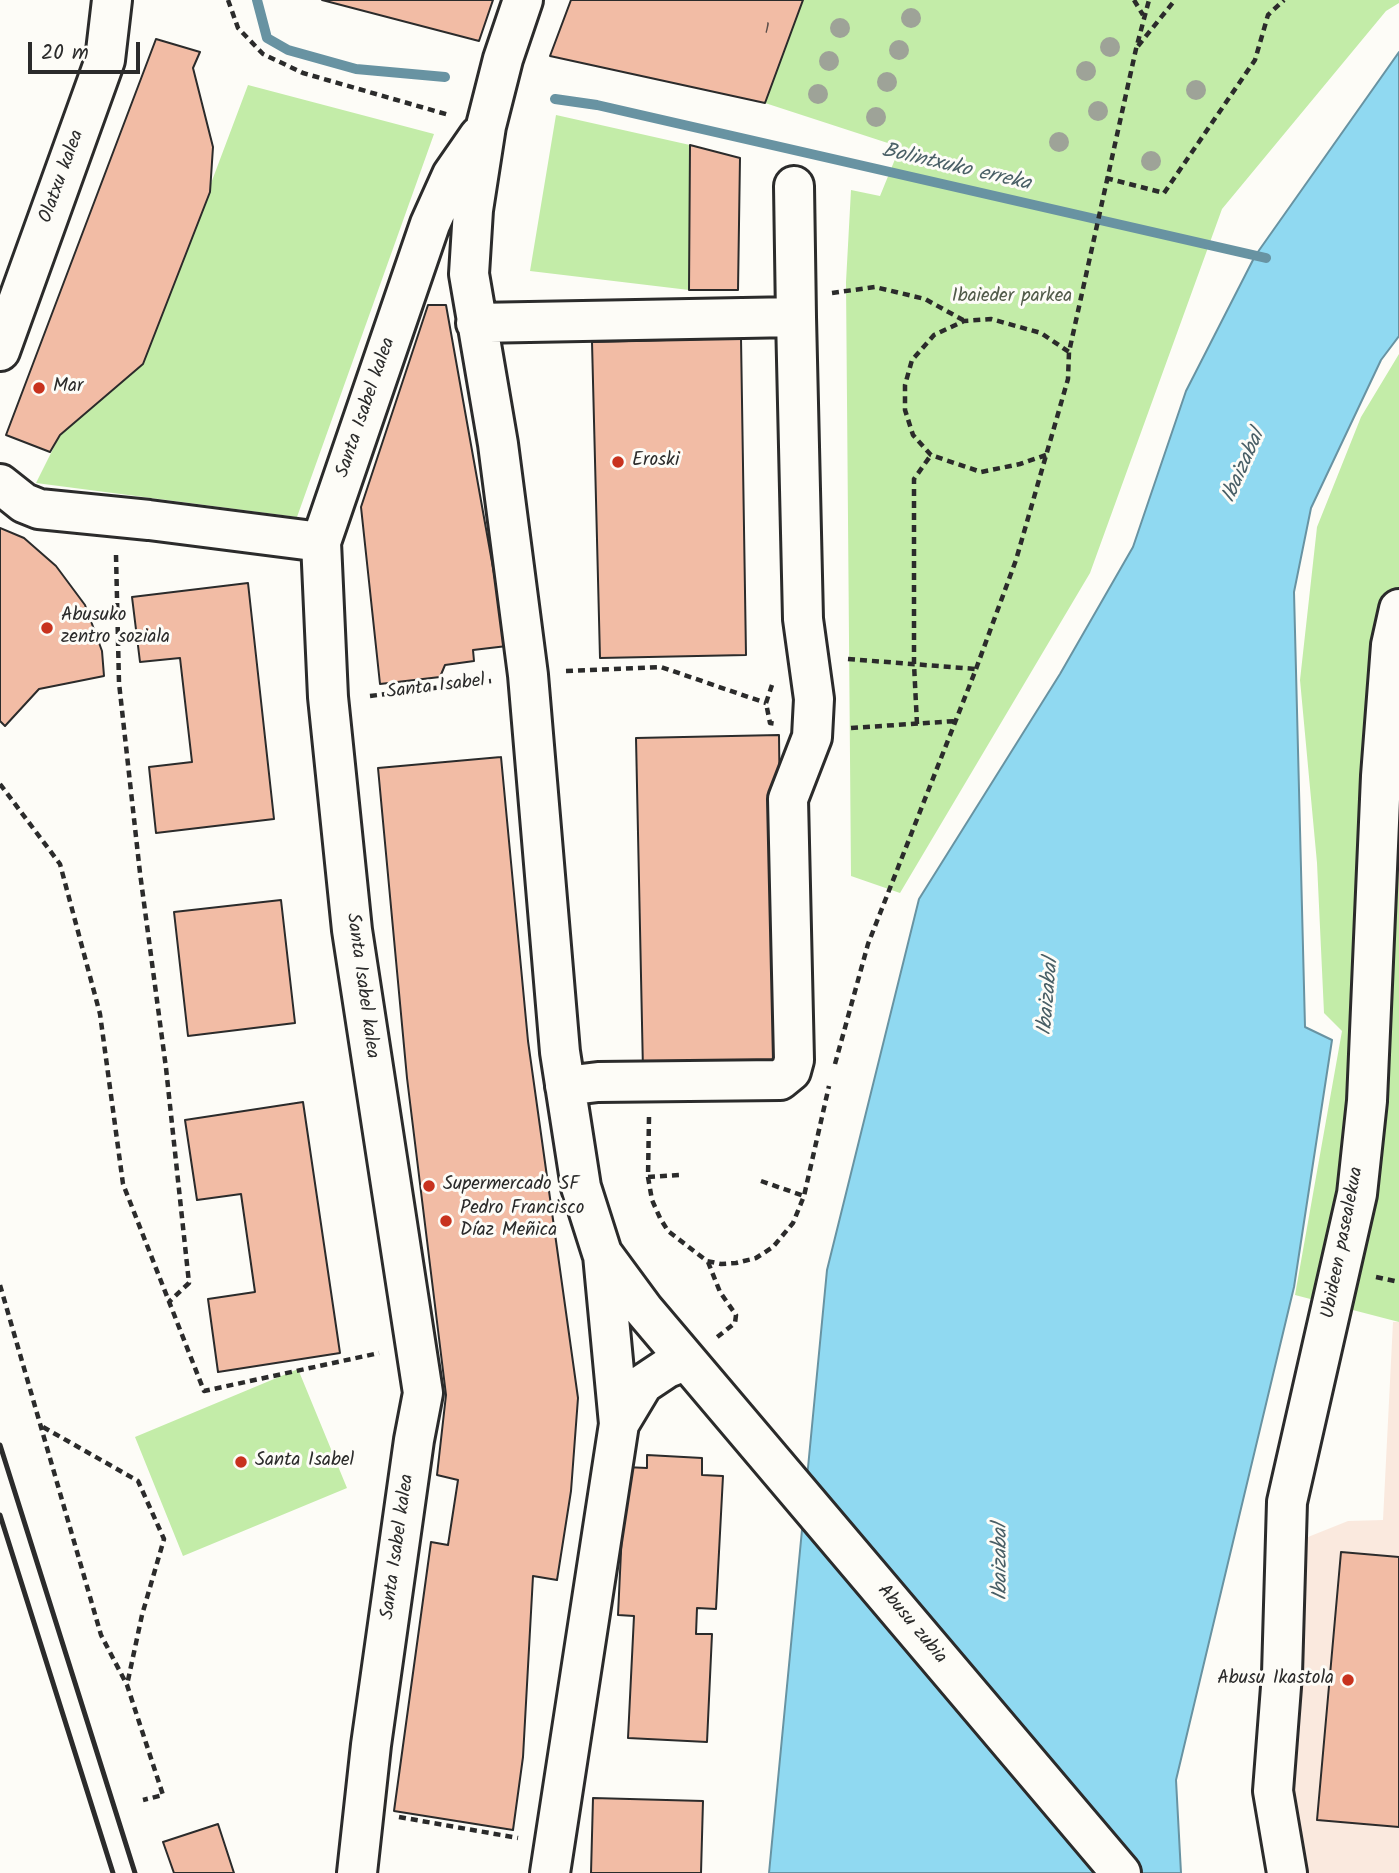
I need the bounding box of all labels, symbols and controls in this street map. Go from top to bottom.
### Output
house number: 1 [764,20,770,40]
scale bar [32,28,144,72]
text: 20 m [41,37,89,70]
street label: Olatxu kalea [36,127,90,227]
water label: Bolintxuko erreka [879,140,1033,198]
park label: Ibaieder parkea [952,287,1072,309]
street label: Santa Isabel kalea [332,335,402,481]
place label: Mar [53,377,83,399]
marker: Mar [31,380,47,396]
water label: Ibaizabal [1218,426,1272,508]
place label: Eroski [632,451,680,473]
marker: Eroski [610,454,626,470]
place label: Abusuko zentro soziala [61,606,170,650]
marker: Abusuko zentro soziala [39,620,55,636]
street label: Santa Isabel [385,671,487,705]
street label: Santa Isabel kalea [340,912,382,1060]
water label: Ibaizabal [1034,957,1066,1037]
street label: Ubideen pasealekua [1318,1165,1370,1321]
place label: Supermercado SF [443,1175,579,1197]
marker: Supermercado SF [421,1178,437,1194]
place label: Pedro Francisco Díaz Meñica [460,1199,584,1243]
marker: Pedro Francisco Díaz Meñica [438,1213,454,1229]
place label: Santa Isabel [255,1451,354,1473]
marker: Santa Isabel [233,1454,249,1470]
street label: Santa Isabel kalea [378,1473,420,1621]
water label: Ibaizabal [989,1523,1015,1601]
street label: Abusu zubia [871,1581,951,1669]
place label: Abusu Ikastola [1217,1669,1334,1691]
marker: Abusu Ikastola [1340,1672,1356,1688]

